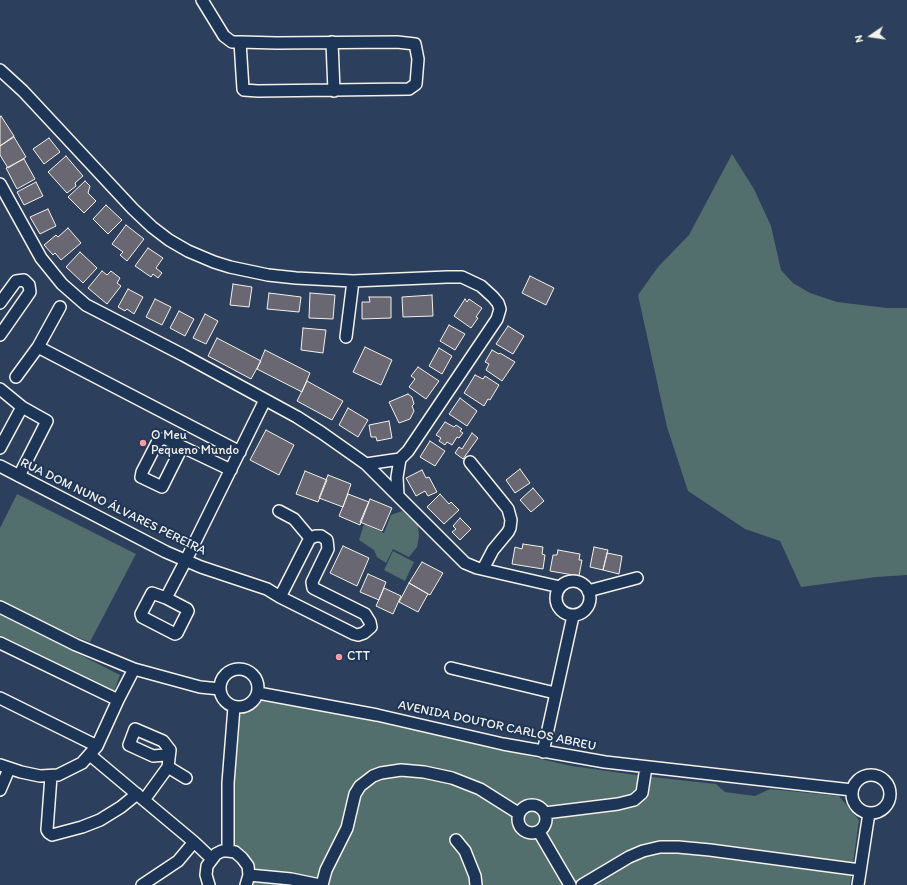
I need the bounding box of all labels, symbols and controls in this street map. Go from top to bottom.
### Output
north arrow [851,16,891,56]
text: N [852,34,866,44]
place label: O Meu Pequeno Mundo [151,428,239,459]
marker: O Meu Pequeno Mundo [138,438,148,448]
street label: RUA DOM NUNO ÁLVARES PEREIRA [17,455,209,559]
place label: CTT [347,649,370,665]
marker: CTT [334,652,344,662]
street label: AVENIDA DOUTOR CARLOS ABREU [397,697,597,755]

